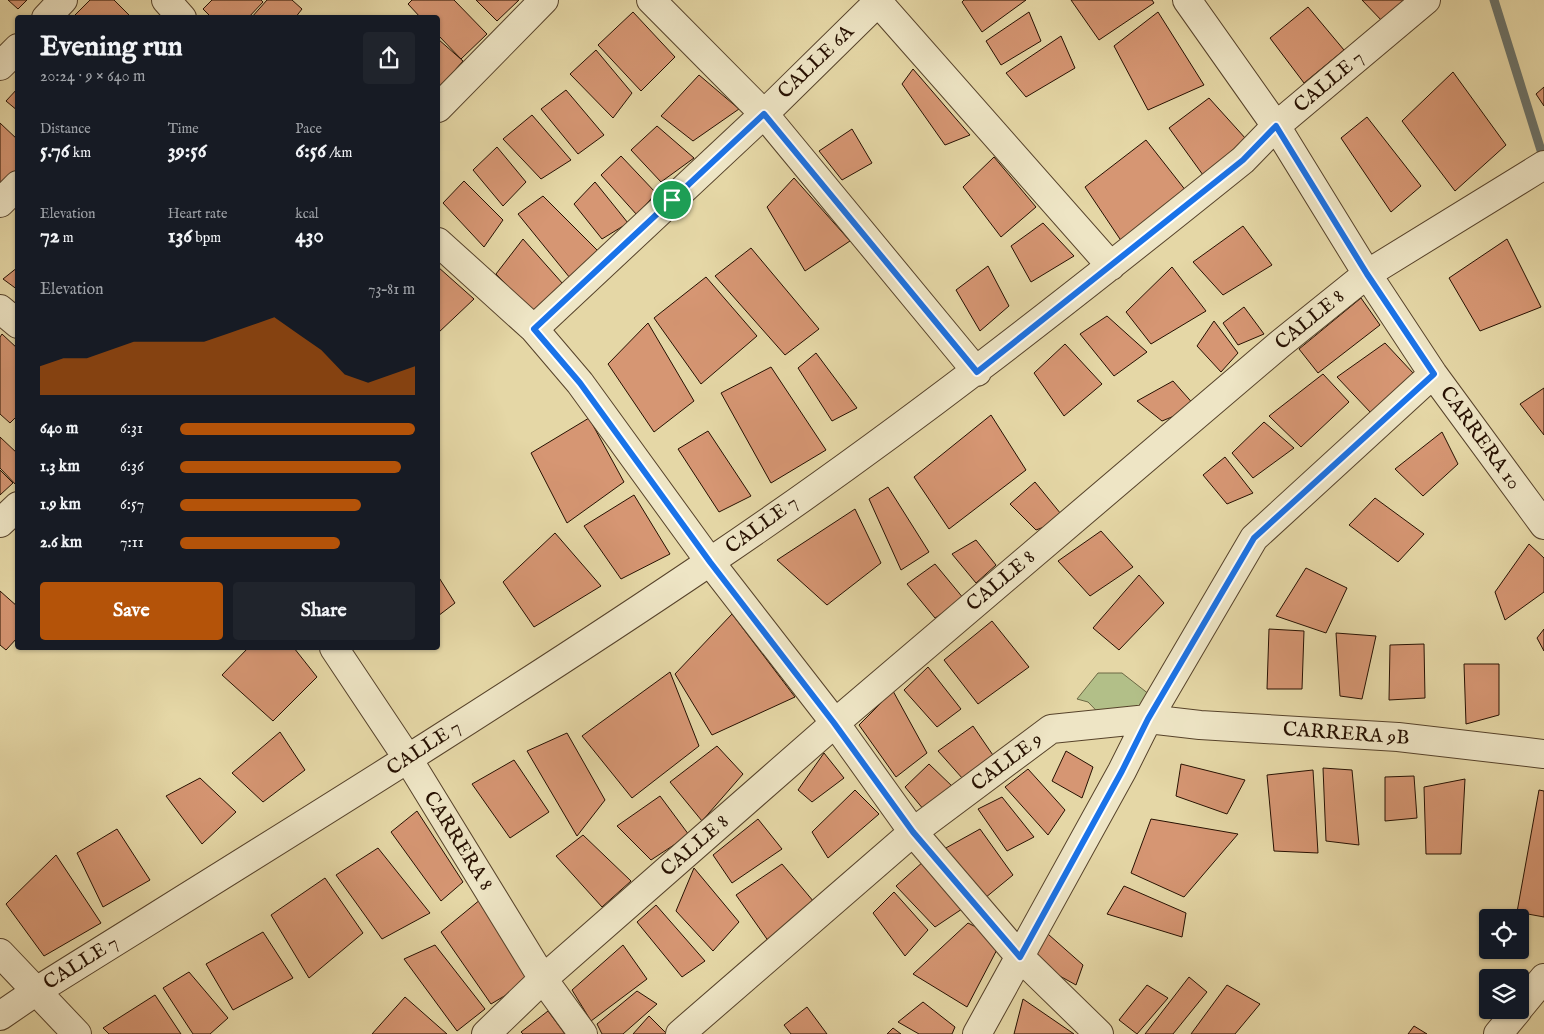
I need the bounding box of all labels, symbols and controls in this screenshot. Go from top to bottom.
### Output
street label: CALLE 6A [773,19,860,104]
text: Evening run [40,30,183,65]
button: share [363,32,415,84]
street label: CALLE 7 [1289,46,1369,118]
text: 20:24 · 9 × 640 m [40,67,145,87]
text: Distance [40,120,91,138]
text: Time [168,120,199,138]
text: Pace [295,120,322,138]
text: 5.76 [40,138,70,165]
text: 39:56 [168,138,207,165]
text: 6:56 [295,138,326,165]
text: km [70,144,91,162]
text: /km [326,144,352,162]
pin [651,179,693,221]
icon: arrive [658,186,686,214]
text: Elevation [40,205,96,223]
text: Heart rate [168,205,227,223]
text: kcal [295,205,319,223]
text: 72 [40,223,60,250]
text: 136 [168,223,192,250]
text: 430 [295,223,324,250]
text: m [60,229,74,247]
text: bpm [192,229,221,247]
text: Elevation [40,280,103,300]
text: 73–81 m [368,280,415,300]
street label: CALLE 8 [1270,284,1350,356]
street label: CARRERA 10 [1434,381,1526,495]
text: 640 m [40,419,78,439]
text: 6:31 [120,419,143,439]
text: 1.3 km [40,457,80,477]
text: 6:36 [120,457,144,477]
street label: CALLE 7 [721,490,803,560]
text: 1.9 km [40,495,81,515]
text: 6:57 [120,495,144,515]
text: 2.6 km [40,533,82,553]
text: 7:11 [120,533,144,553]
street label: CALLE 8 [961,545,1041,617]
button: Save [40,582,223,640]
button: Share [233,582,415,640]
street label: CALLE 7 [382,715,466,781]
street label: CARRERA 9B [1282,717,1410,751]
street label: CALLE 9 [966,727,1048,797]
street label: CARRERA 8 [418,787,498,895]
street label: CALLE 8 [656,810,734,882]
map controls [1479,909,1529,1019]
button: locate [1479,909,1529,959]
street label: CALLE 7 [39,930,123,996]
button: layers [1479,969,1529,1019]

